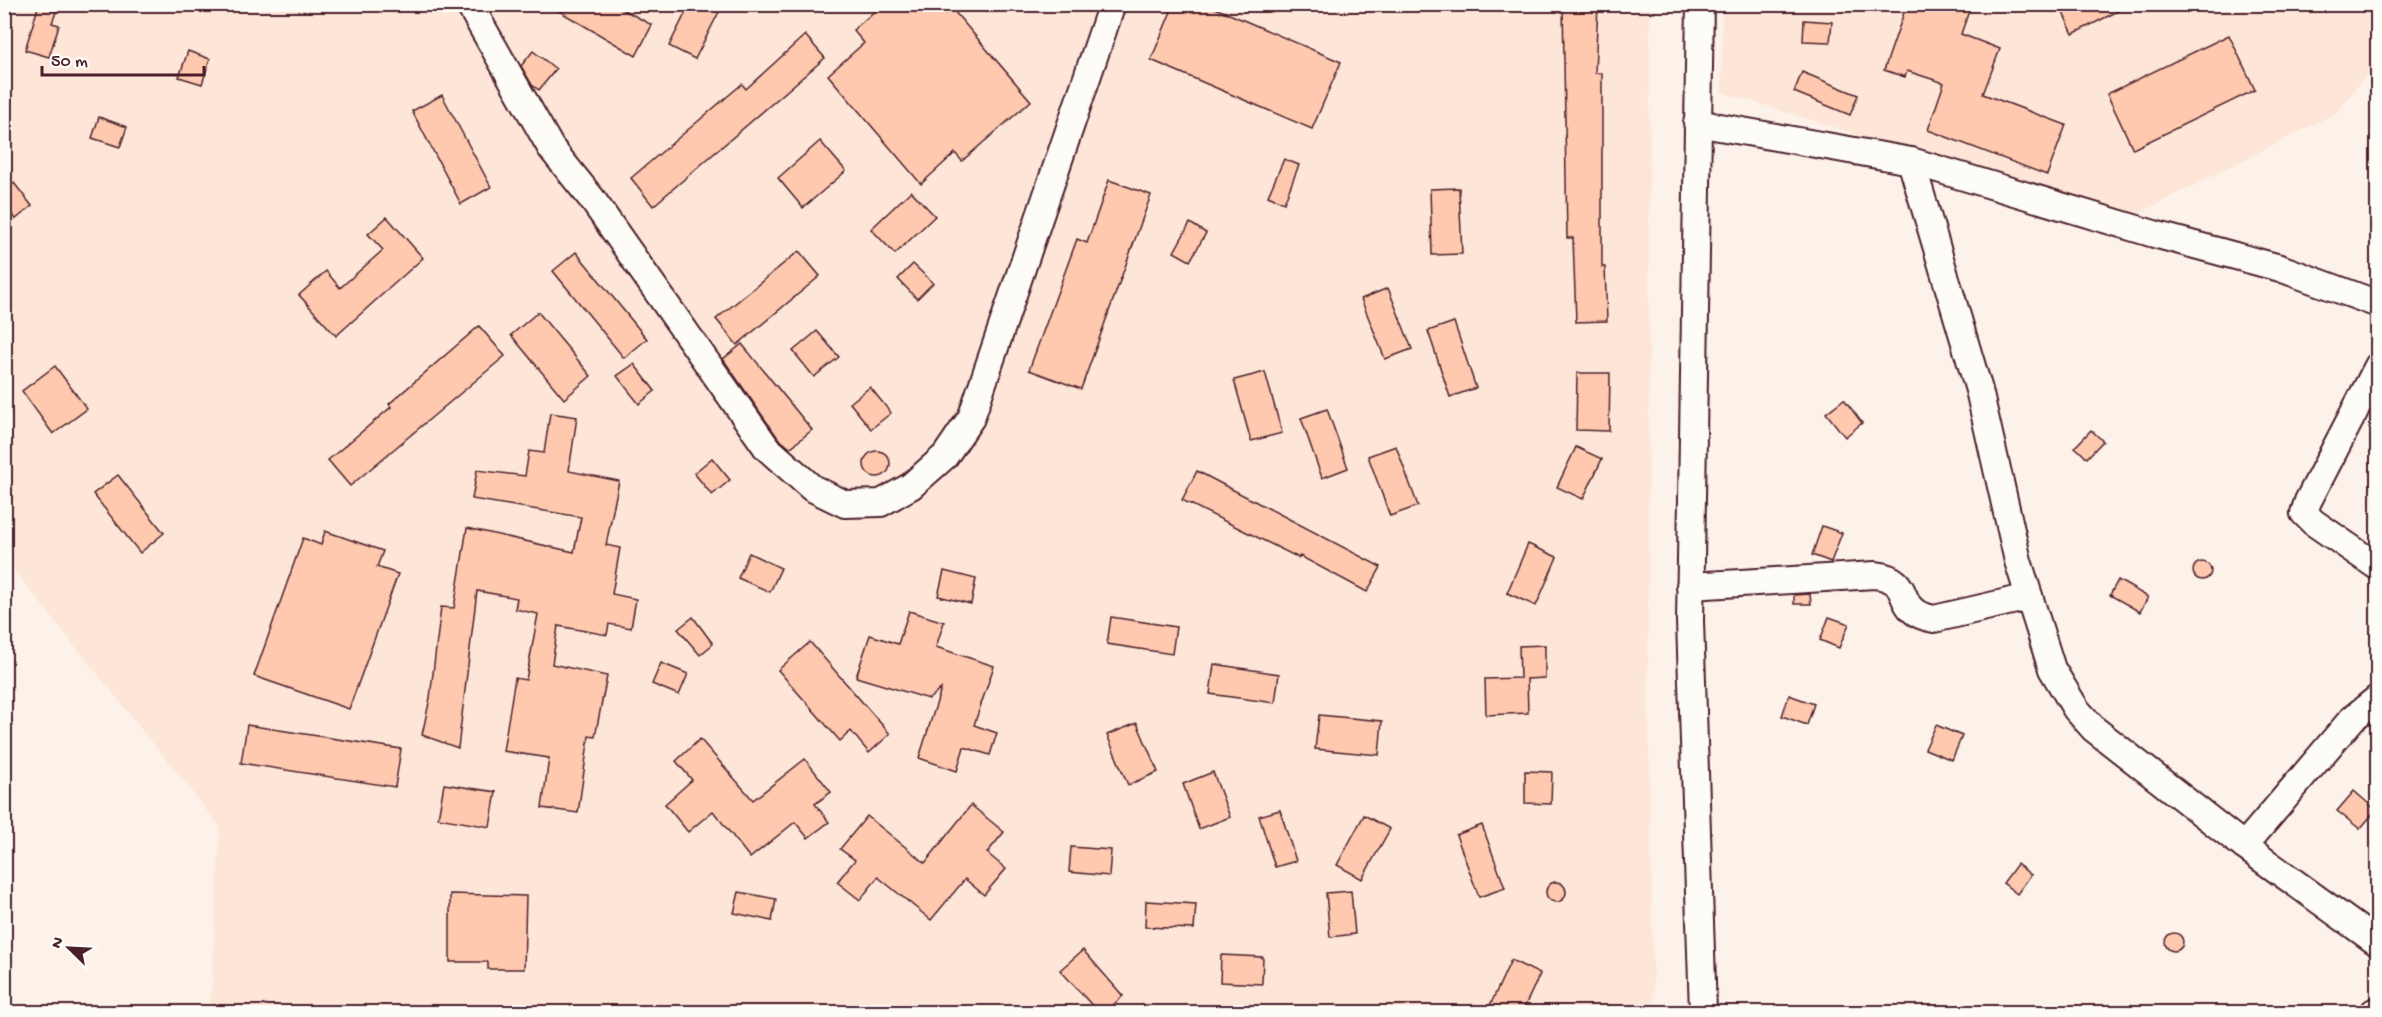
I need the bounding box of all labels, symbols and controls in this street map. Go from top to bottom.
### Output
scale bar [42,39,204,77]
text: 50 m [51,52,88,73]
north arrow [39,918,99,978]
text: N [48,934,70,952]

